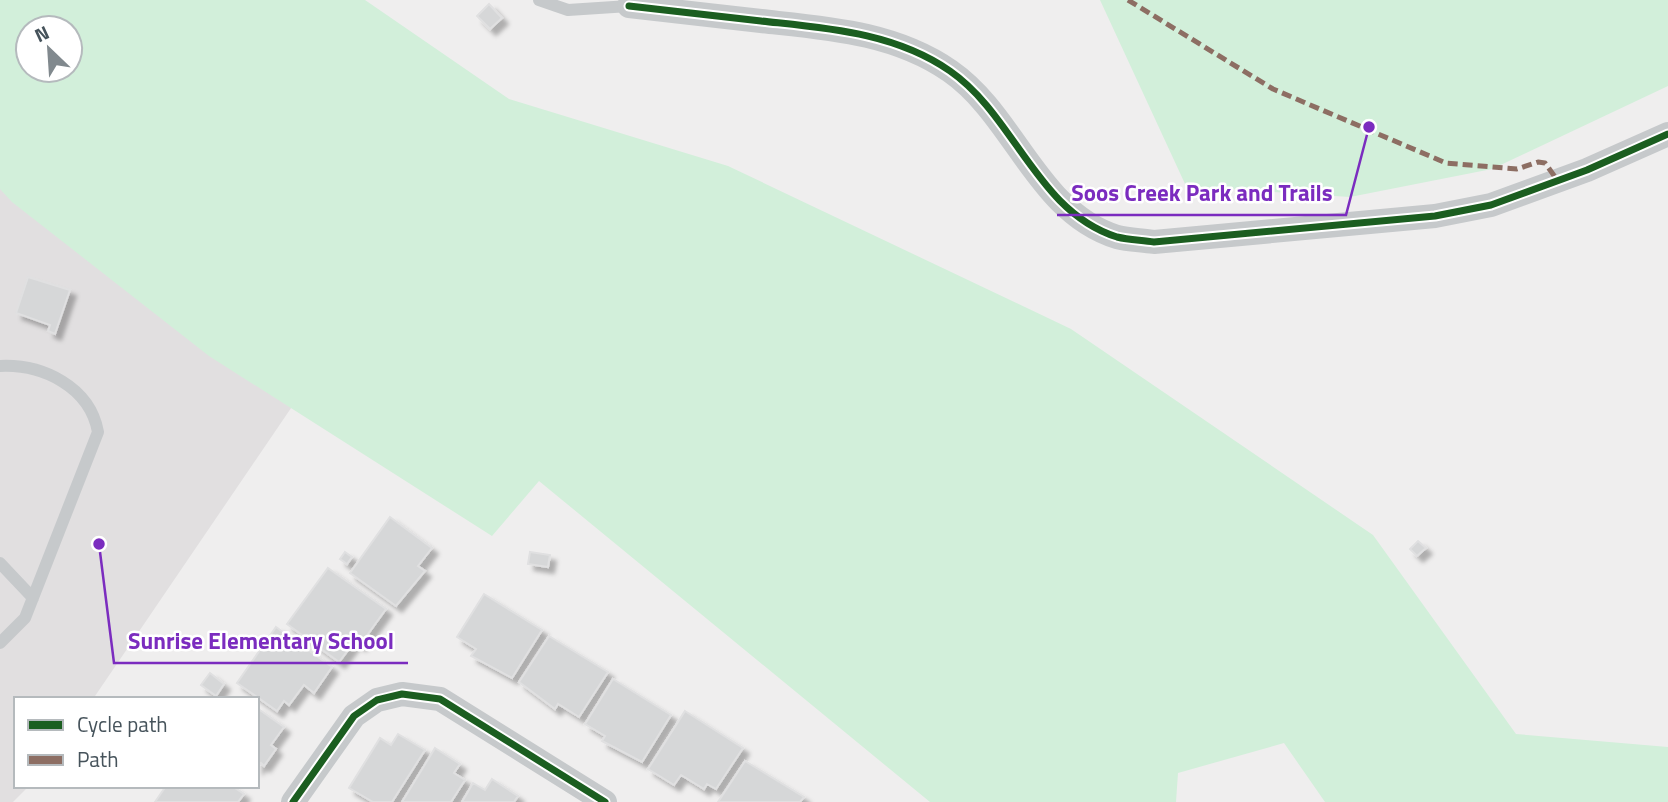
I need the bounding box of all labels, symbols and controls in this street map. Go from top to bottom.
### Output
north arrow [14,14,84,84]
text: N [30,17,54,49]
callout: Soos Creek Park and Trails [1057,171,1346,215]
text: Soos Creek Park and Trails [1071,175,1333,210]
callout: Sunrise Elementary School [114,619,408,663]
text: Sunrise Elementary School [128,623,394,658]
legend [14,697,259,788]
text: Cycle path [77,708,168,740]
text: Path [77,743,119,775]

